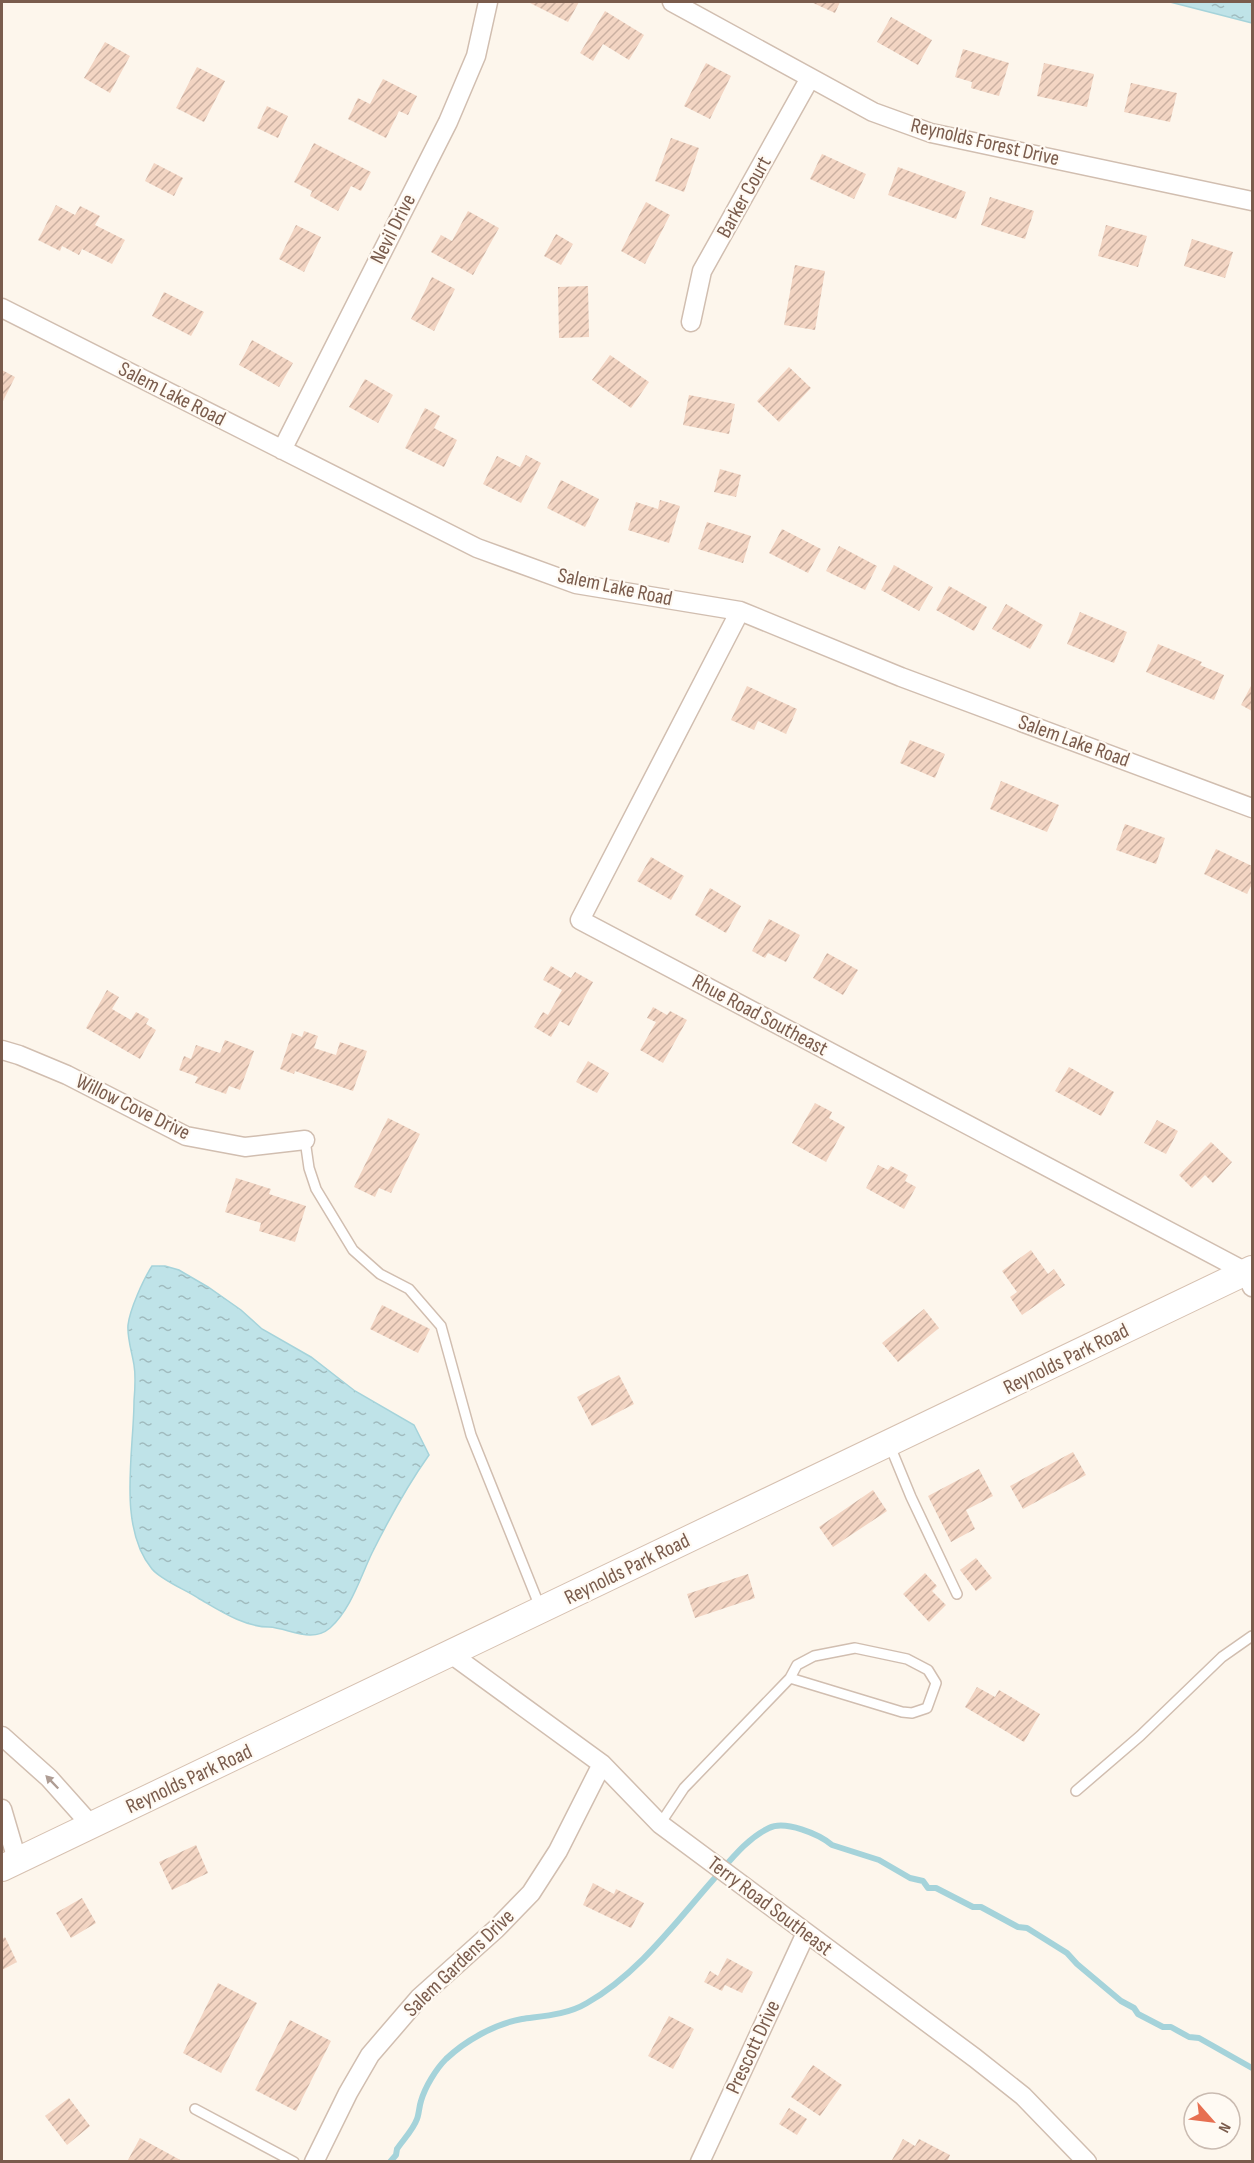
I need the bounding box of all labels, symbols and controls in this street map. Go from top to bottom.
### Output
street label: Reynolds Forest Drive [908,113,1062,171]
street label: Barker Court [711,152,777,242]
street label: Nevil Drive [365,190,421,268]
street label: Salem Lake Road [114,356,230,432]
street label: Salem Lake Road [555,563,675,611]
street label: Salem Lake Road [1015,709,1133,773]
street label: Rhue Road Southeast [688,969,832,1061]
street label: Willow Cove Drive [72,1069,194,1145]
street label: Reynolds Park Road [999,1318,1133,1400]
street label: Reynolds Park Road [560,1528,694,1610]
street label: Reynolds Park Road [122,1739,256,1819]
one-way arrow [45,1775,59,1789]
street label: Terry Road Southeast [703,1851,837,1961]
street label: Salem Gardens Drive [398,1904,520,2022]
street label: Prescott Drive [720,1996,786,2098]
north arrow [1182,2091,1242,2151]
text: N [1214,2119,1234,2136]

